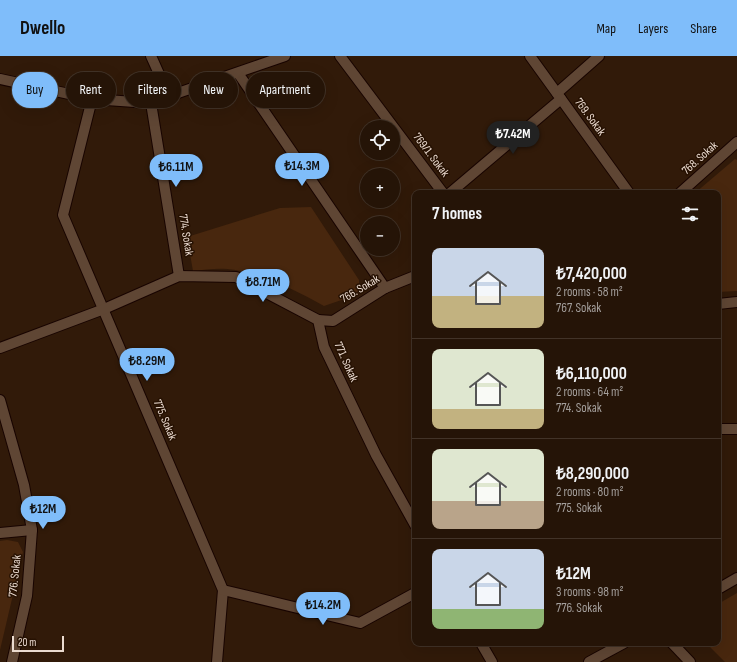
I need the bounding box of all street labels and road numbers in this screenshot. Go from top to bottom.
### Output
street label: 769. Sokak [571,95,609,139]
street label: 769/1. Sokak [410,130,453,180]
street label: 768. Sokak [679,138,721,178]
street label: 774. Sokak [175,213,197,257]
street label: 766. Sokak [338,271,383,307]
street label: 771. Sokak [331,340,362,385]
street label: 775. Sokak [150,398,180,443]
street label: 776. Sokak [5,554,25,598]

